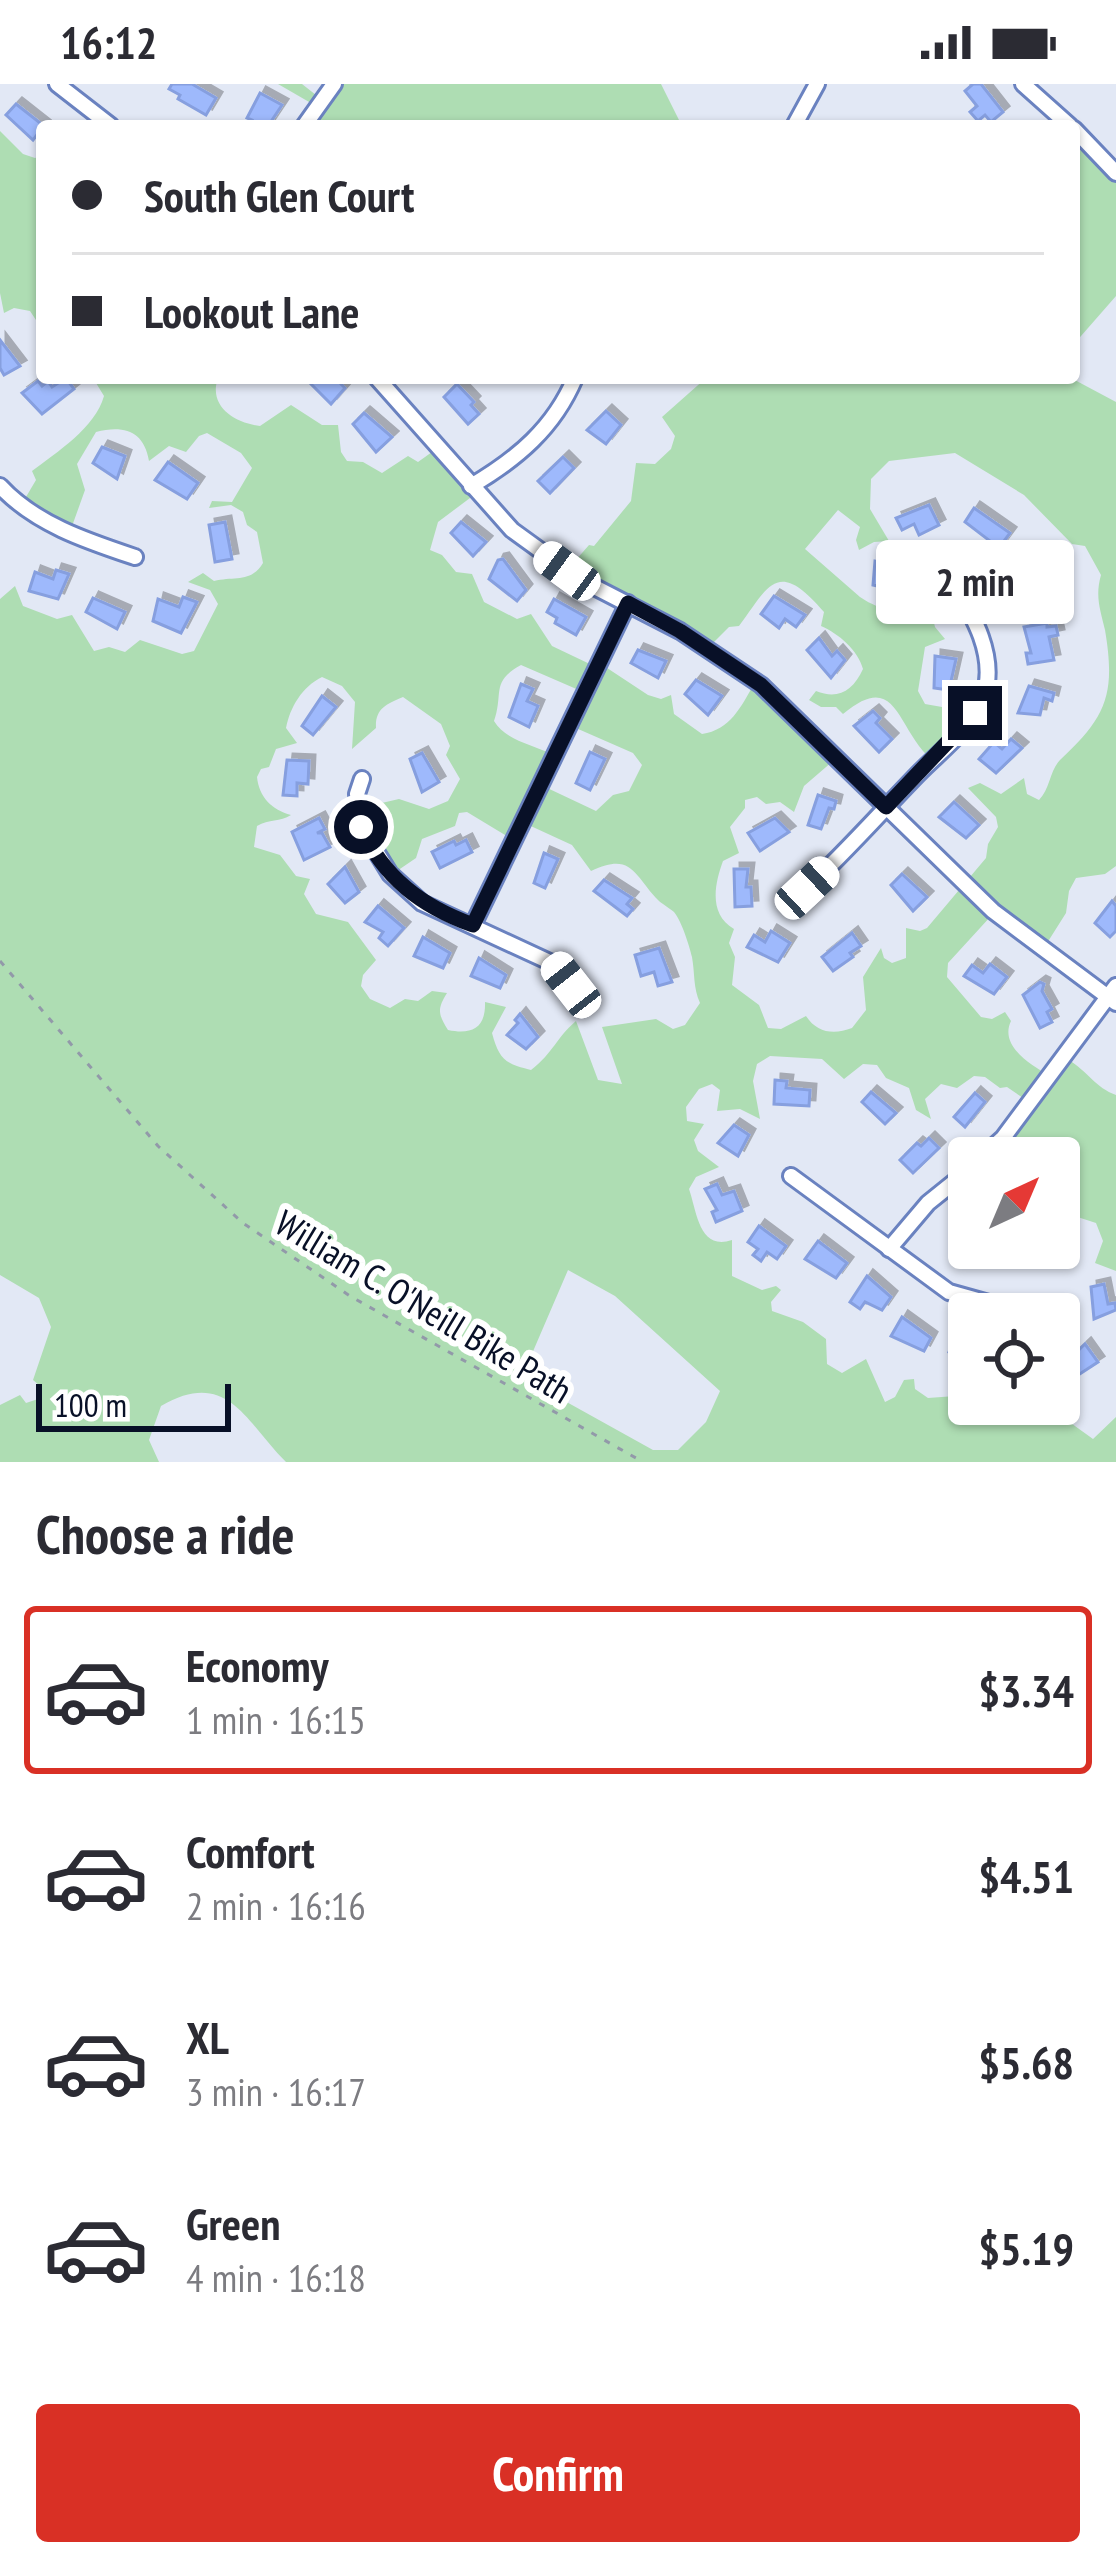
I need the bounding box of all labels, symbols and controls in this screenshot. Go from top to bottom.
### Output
text: 16:12 [60,13,157,71]
text: South Glen Court [144,166,414,224]
text: Lookout Lane [144,282,360,340]
car [527,535,607,607]
callout: 2 min [876,539,1074,623]
text: 2 min [936,556,1014,607]
route end [948,686,1002,740]
route start [334,800,388,854]
car [768,850,846,926]
car [535,946,607,1024]
north arrow [948,1137,1080,1269]
map controls [948,1137,1080,1425]
street label: William C. O'Neill Bike Path [267,1199,581,1413]
button: locate [948,1293,1080,1425]
scale bar [36,1378,231,1431]
text: 100 m [54,1383,127,1426]
text: Choose a ride [36,1499,295,1569]
icon: car [42,1636,150,1744]
text: Economy [186,1636,329,1694]
text: $3.34 [978,1661,1074,1719]
text: 1 min · 16:15 [186,1694,366,1745]
icon: car [42,1822,150,1930]
text: Comfort [186,1822,315,1880]
text: $4.51 [978,1847,1074,1905]
text: 2 min · 16:16 [186,1880,366,1931]
icon: car [42,2008,150,2116]
text: XL [186,2008,229,2066]
text: $5.68 [978,2033,1074,2091]
text: 3 min · 16:17 [186,2066,366,2117]
icon: car [42,2194,150,2302]
text: Green [186,2194,281,2252]
text: $5.19 [978,2219,1074,2277]
text: 4 min · 16:18 [186,2252,366,2303]
button: Confirm [36,2404,1080,2542]

